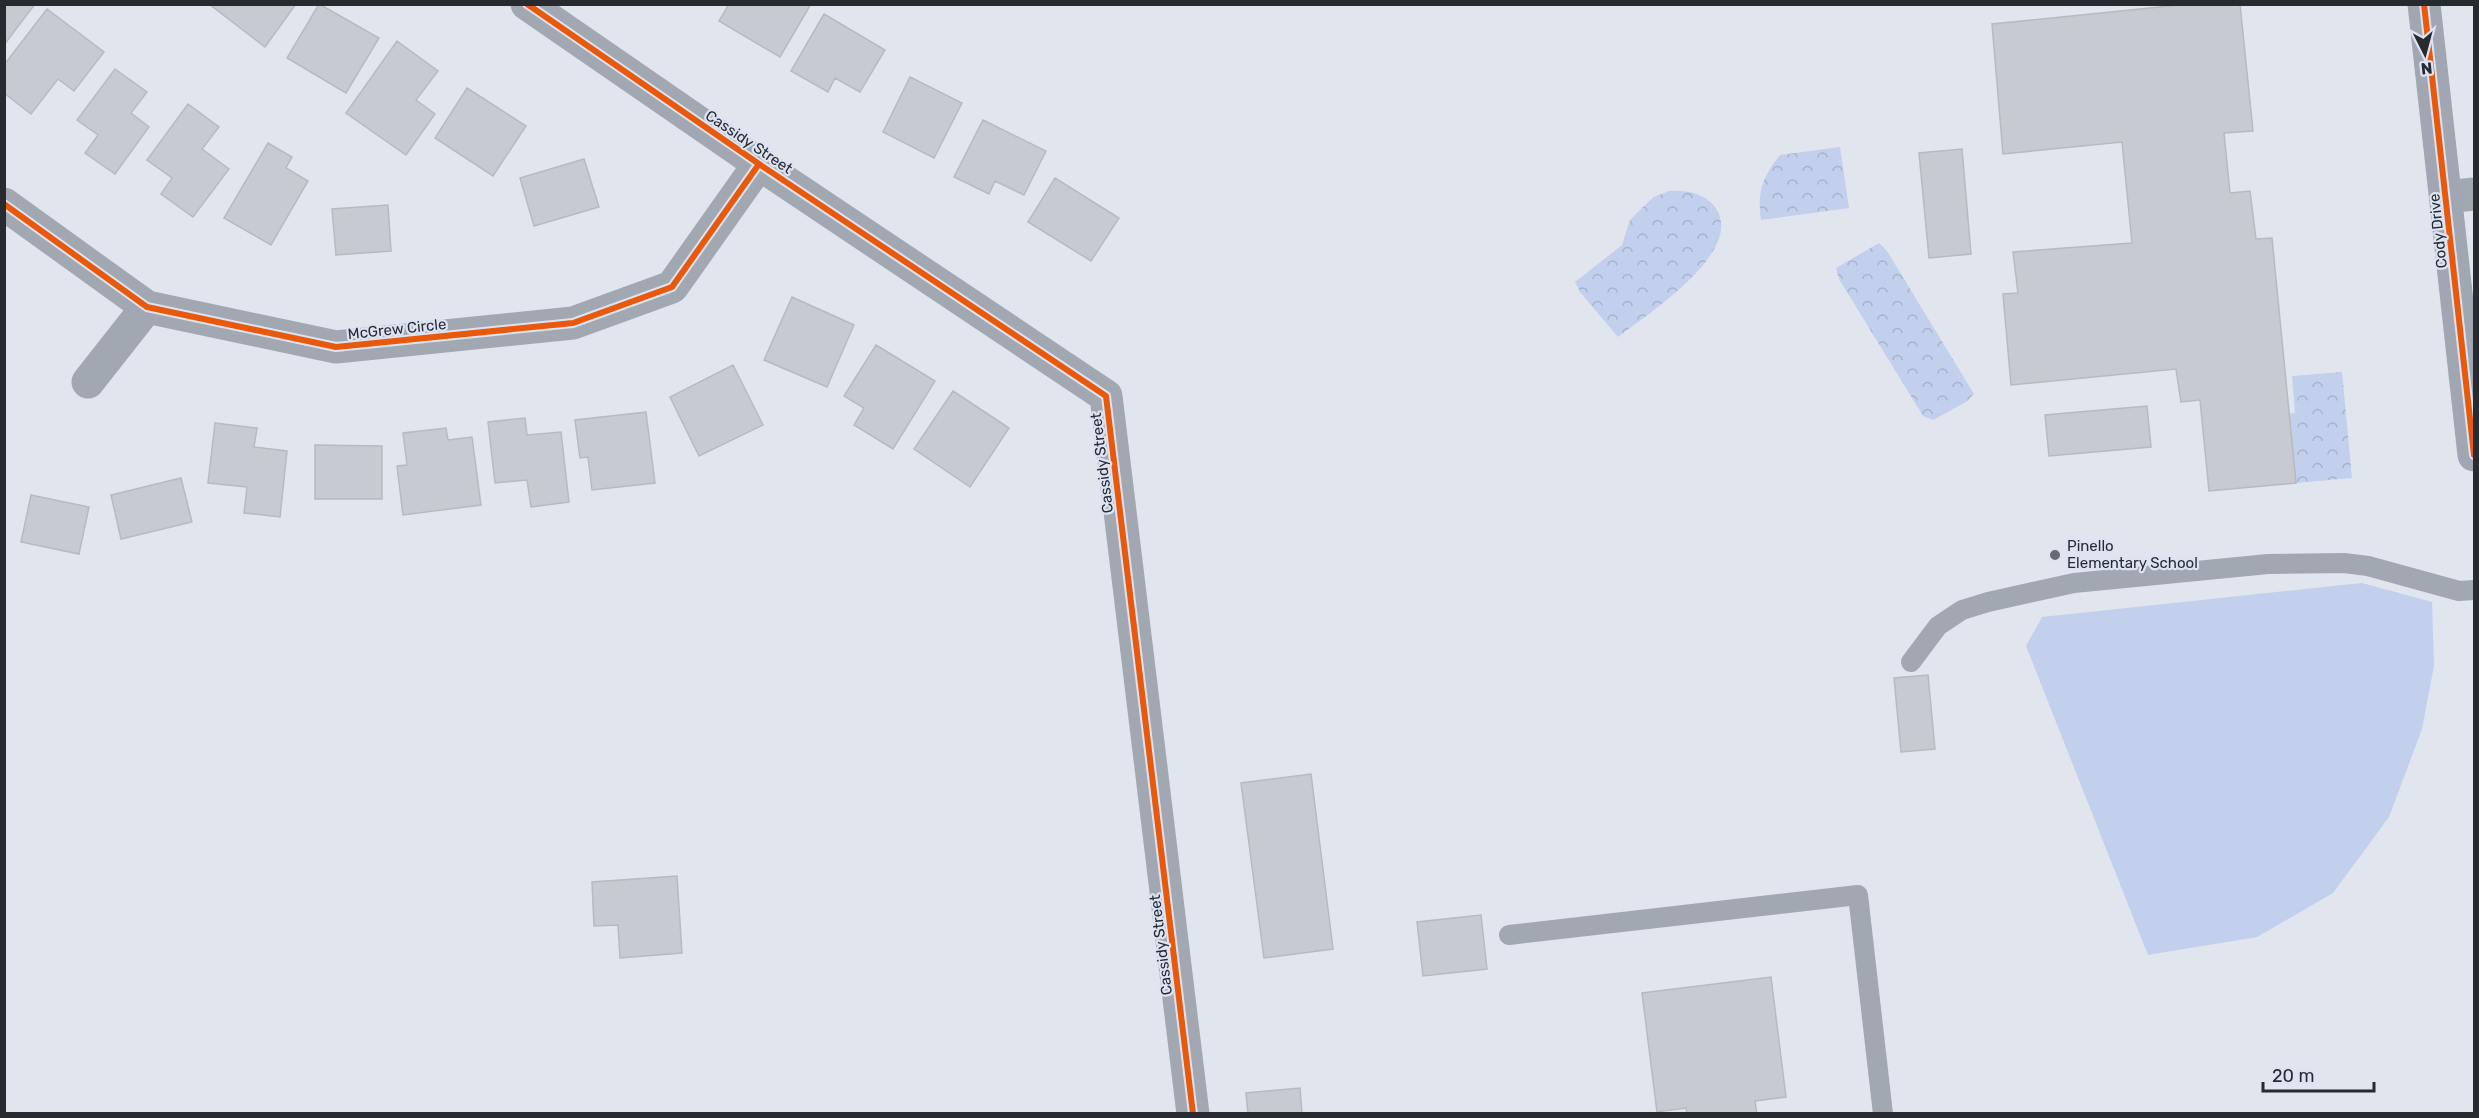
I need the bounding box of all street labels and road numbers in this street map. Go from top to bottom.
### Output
street label: Cassidy Street [702,106,796,178]
street label: Cody Drive [2425,193,2451,269]
street label: McGrew Circle [347,315,447,343]
street label: Cassidy Street [1087,412,1117,514]
street label: Cassidy Street [1146,894,1176,996]

